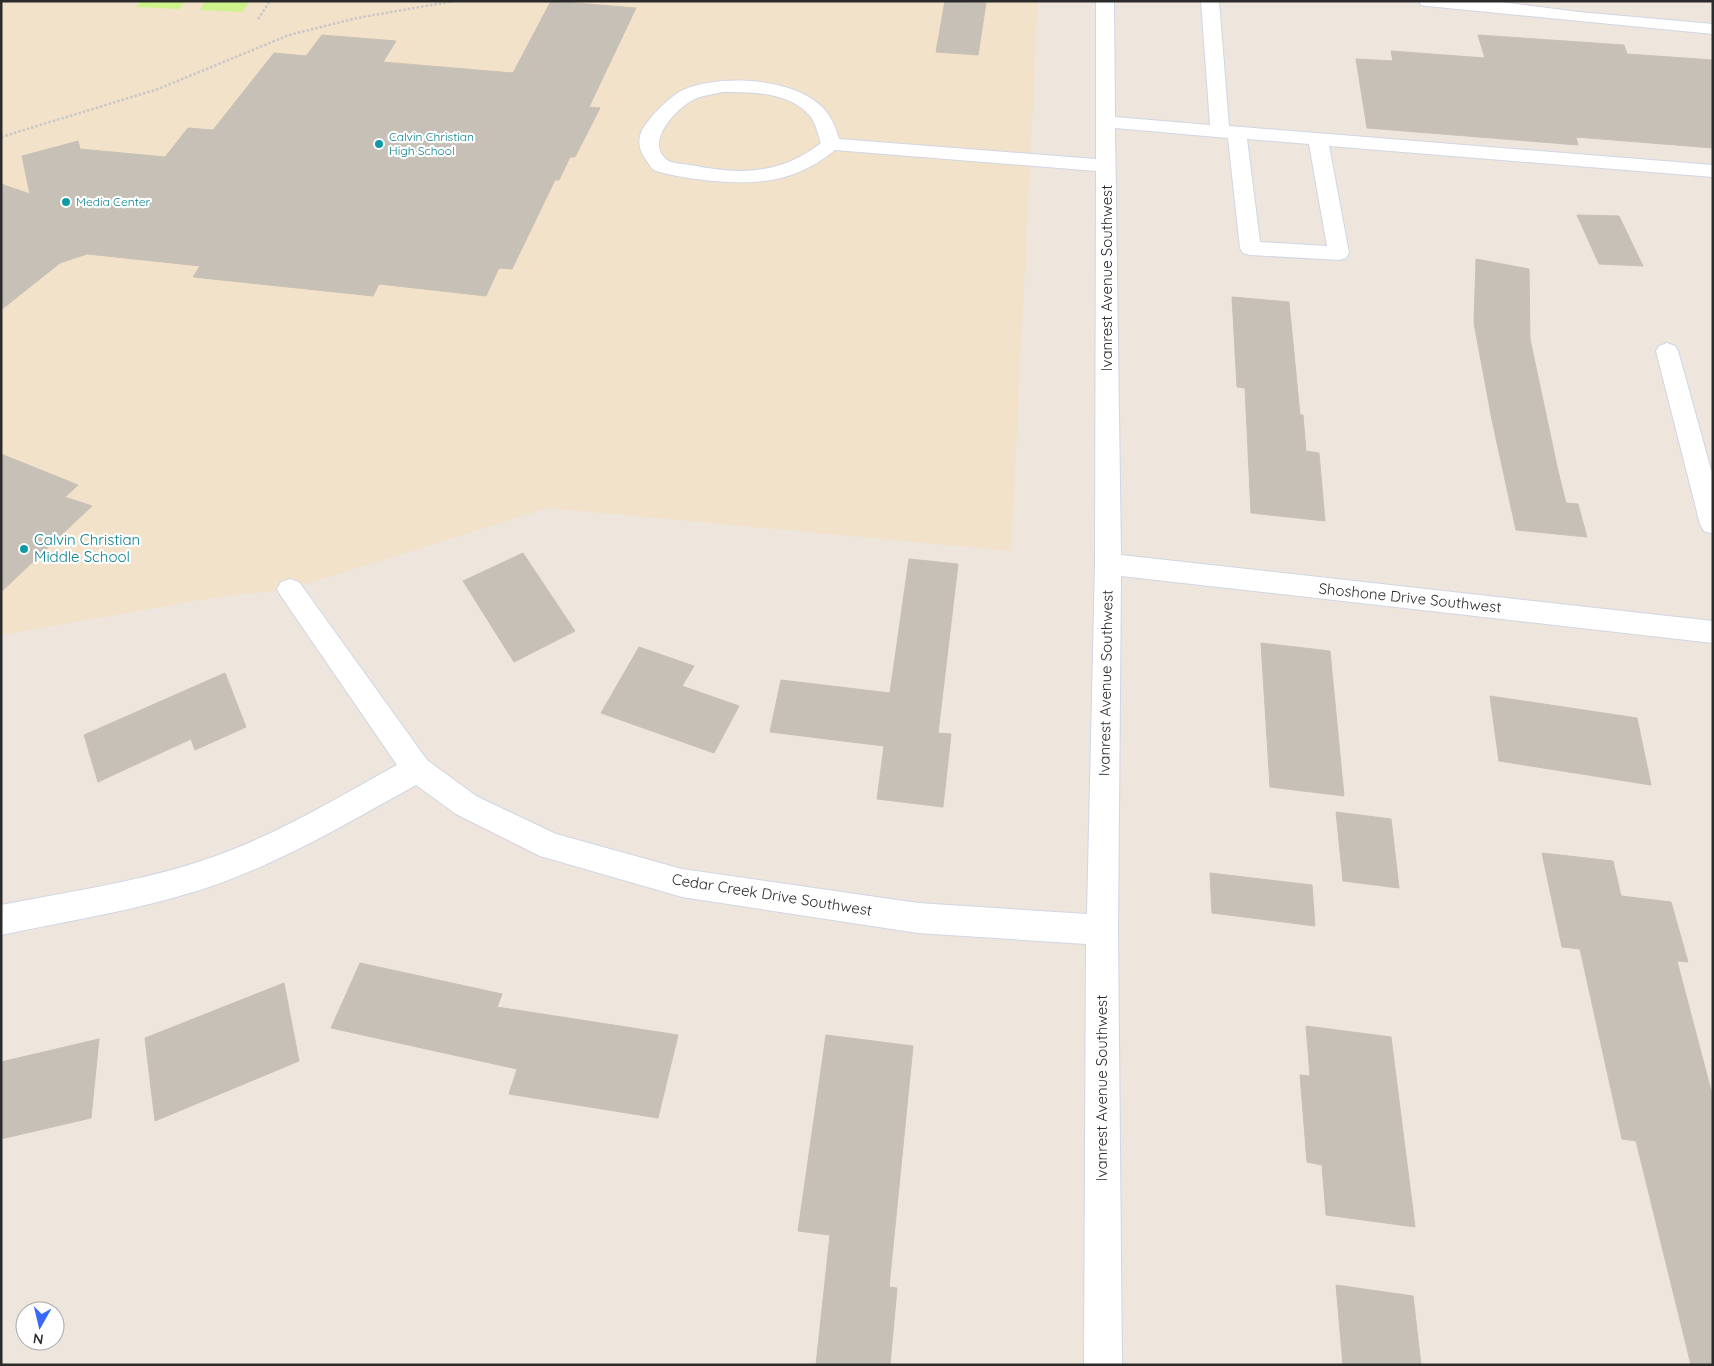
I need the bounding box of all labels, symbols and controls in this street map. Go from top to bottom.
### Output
place label: Calvin Christian High School [389,129,474,158]
marker: Calvin Christian High School [373,138,385,150]
street label: Ivanrest Avenue Southwest [1097,185,1116,371]
place label: Media Center [76,194,150,209]
marker: Media Center [60,196,72,208]
place label: Calvin Christian Middle School [34,530,140,566]
marker: Calvin Christian Middle School [18,543,30,555]
street label: Shoshone Drive Southwest [1318,578,1502,617]
street label: Ivanrest Avenue Southwest [1094,590,1117,776]
street label: Cedar Creek Drive Southwest [671,869,873,920]
street label: Ivanrest Avenue Southwest [1092,995,1111,1181]
north arrow [15,1301,65,1351]
text: N [32,1329,45,1349]

